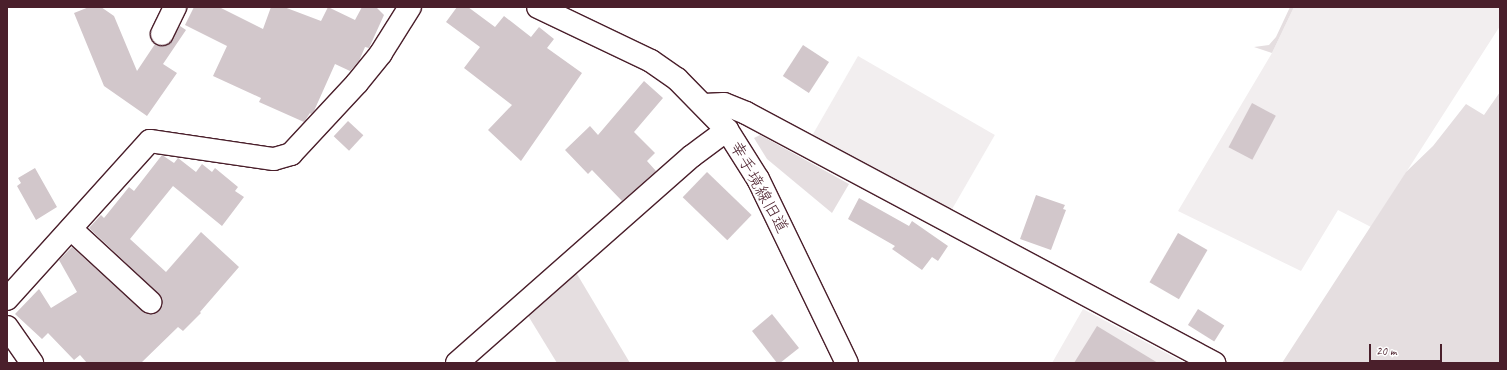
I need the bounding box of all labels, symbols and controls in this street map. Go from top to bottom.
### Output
street label: 幸手境線旧道 [725,137,793,237]
scale bar [1371,336,1444,362]
text: 20 m [1376,343,1396,359]

